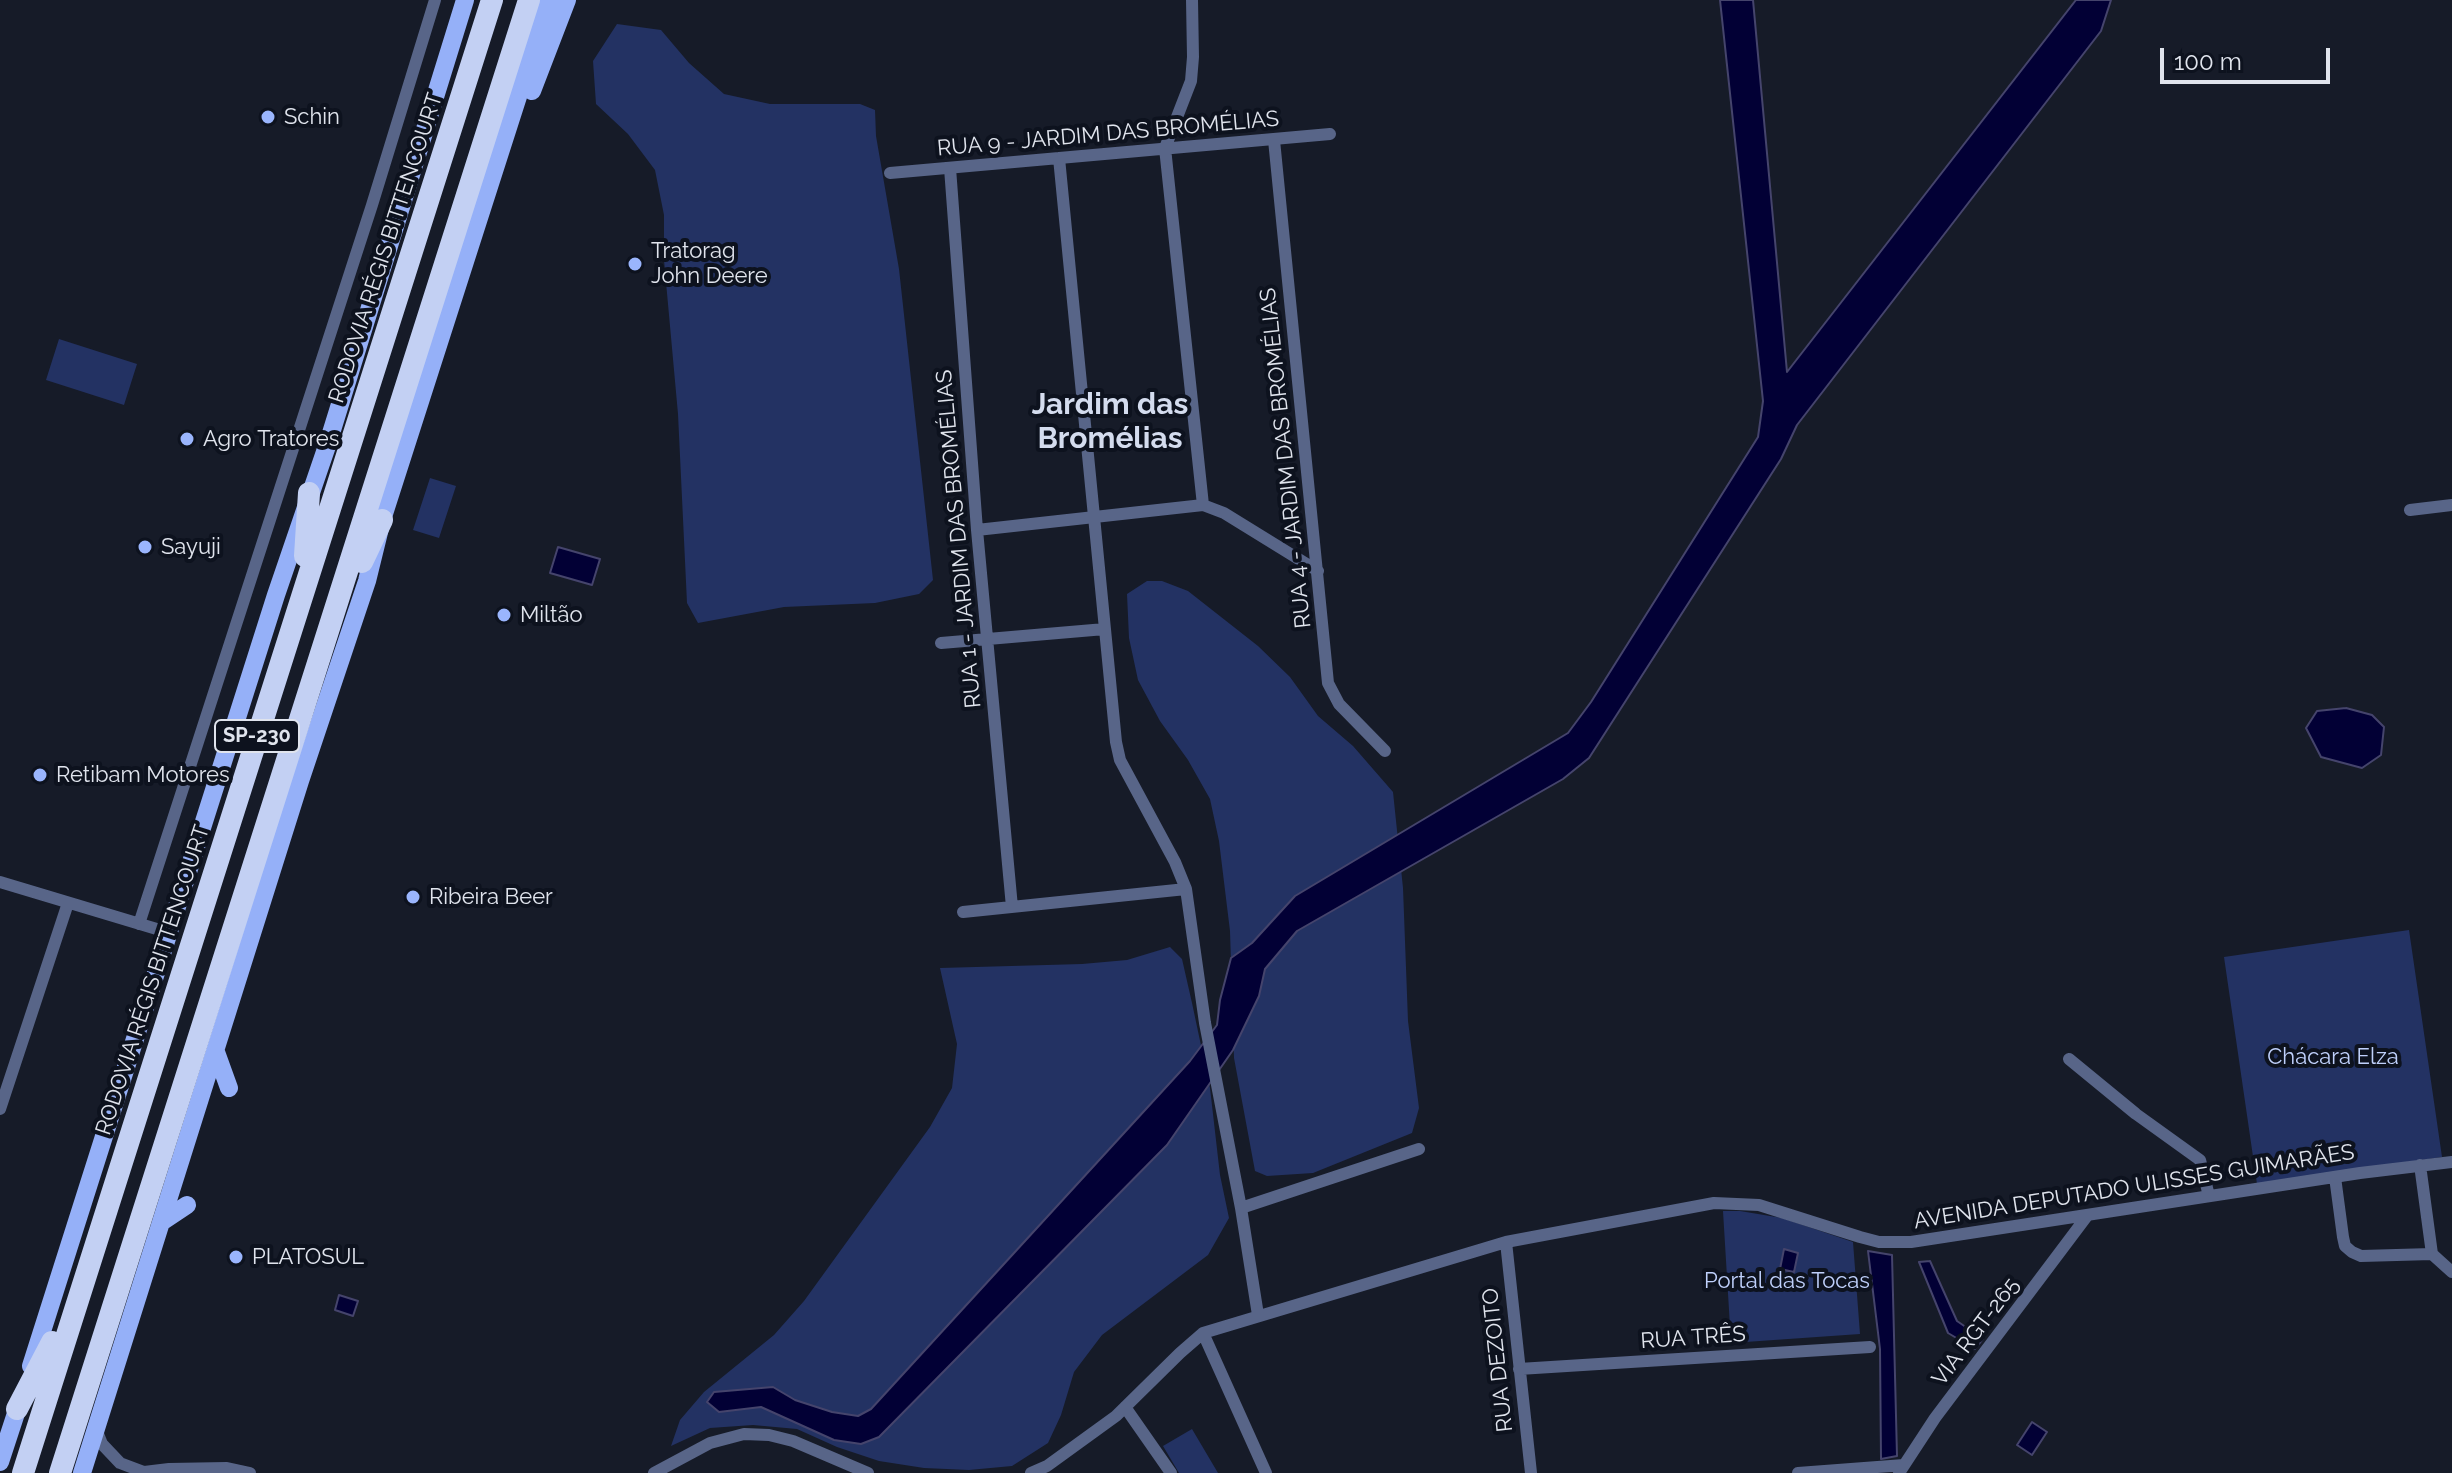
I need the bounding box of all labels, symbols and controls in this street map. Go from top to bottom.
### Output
scale bar [2164,32,2334,82]
text: 100 m [2174,47,2242,76]
street label: RODOVIA RÉGIS BITTENCOURT [323,90,449,406]
place label: Schin [284,104,340,130]
street label: RUA 9 - JARDIM DAS BROMÉLIAS [936,106,1280,162]
marker: Schin [259,108,277,126]
place label: Tratorag John Deere [651,238,768,290]
marker: Tratorag John Deere [626,255,644,273]
street label: RUA 4 - JARDIM DAS BROMÉLIAS [1255,286,1317,630]
street label: RUA 1 - JARDIM DAS BROMÉLIAS [931,369,987,709]
district label: Jardim das Bromélias [1032,387,1188,458]
place label: Agro Tratores [203,426,339,452]
marker: Agro Tratores [178,430,196,448]
place label: Sayuji [161,534,221,560]
marker: Sayuji [136,538,154,556]
place label: Miltão [520,602,583,628]
marker: Miltão [495,606,513,624]
road number: SP-230 [215,720,299,752]
place label: Retibam Motores [56,762,230,788]
marker: Retibam Motores [31,766,49,784]
street label: RODOVIA RÉGIS BITTENCOURT [90,822,216,1138]
place label: Ribeira Beer [429,884,553,910]
marker: Ribeira Beer [404,888,422,906]
park label: Chácara Elza [2267,1044,2399,1070]
street label: AVENIDA DEPUTADO ULISSES GUIMARÃES [1912,1139,2356,1235]
place label: PLATOSUL [252,1244,364,1270]
marker: PLATOSUL [227,1248,245,1266]
park label: Portal das Tocas [1704,1268,1870,1294]
street label: VIA RGT-265 [1927,1273,2025,1391]
street label: RUA DEZOITO [1477,1287,1519,1433]
street label: RUA TRÊS [1640,1321,1746,1355]

